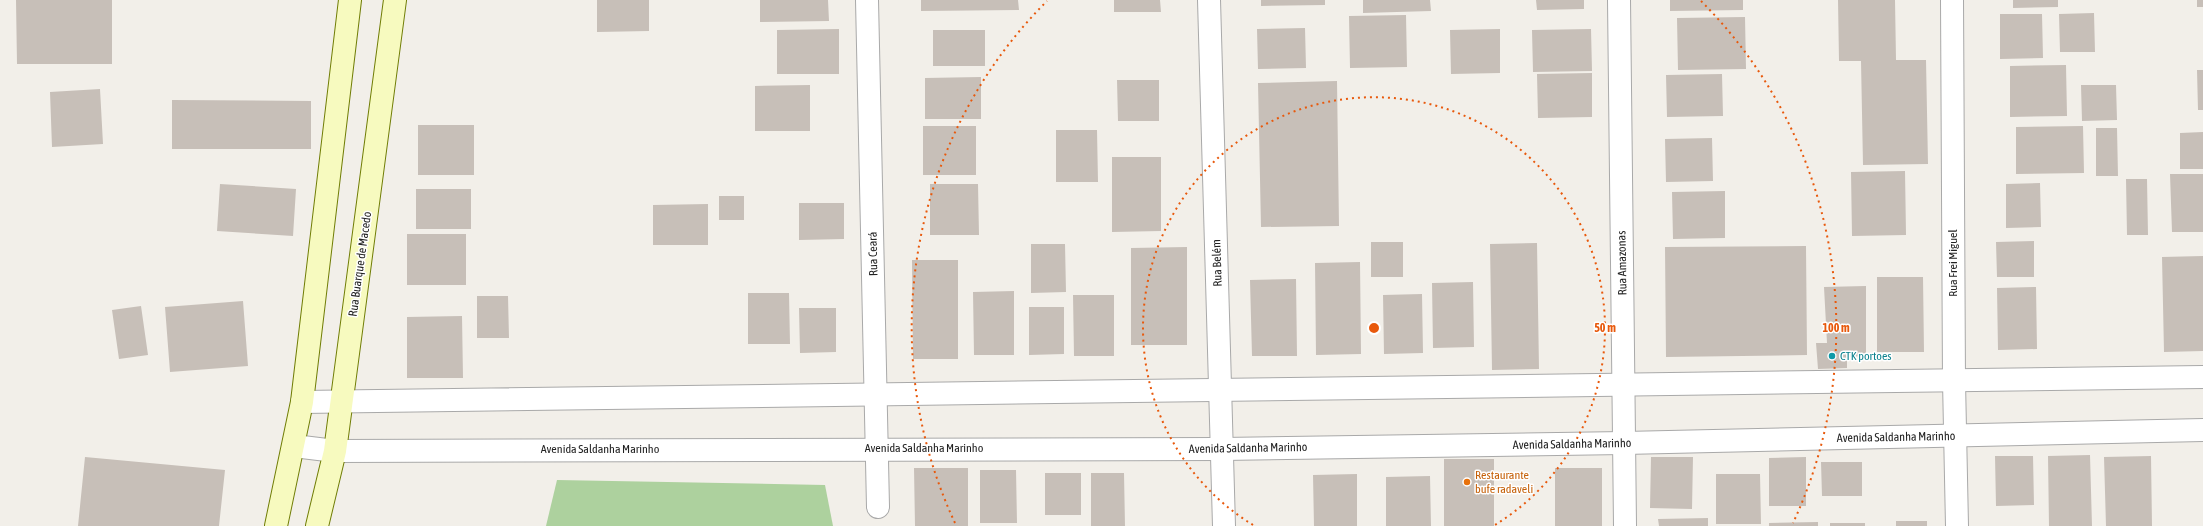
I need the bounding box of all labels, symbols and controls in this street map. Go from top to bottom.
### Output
street label: Rua Buarque de Macedo [346,210,374,317]
street label: Rua Frei Miguel [1946,228,1960,297]
street label: Rua Amazonas [1614,231,1630,295]
street label: Rua Ceará [866,232,880,276]
street label: Rua Belém [1209,239,1225,287]
centre of rings [1367,321,1381,335]
text: 50 m [1594,321,1616,335]
text: 100 m [1822,321,1850,335]
place label: CTK portoes [1840,349,1892,363]
marker: CTK portoes [1827,351,1837,361]
street label: Avenida Saldanha Marinho [1837,429,1956,445]
street label: Avenida Saldanha Marinho [1513,436,1632,452]
street label: Avenida Saldanha Marinho [1189,440,1308,456]
street label: Avenida Saldanha Marinho [865,441,984,455]
street label: Avenida Saldanha Marinho [541,442,660,456]
place label: Restaurante bufe radaveli [1475,468,1533,496]
marker: Restaurante bufe radaveli [1462,477,1472,487]

